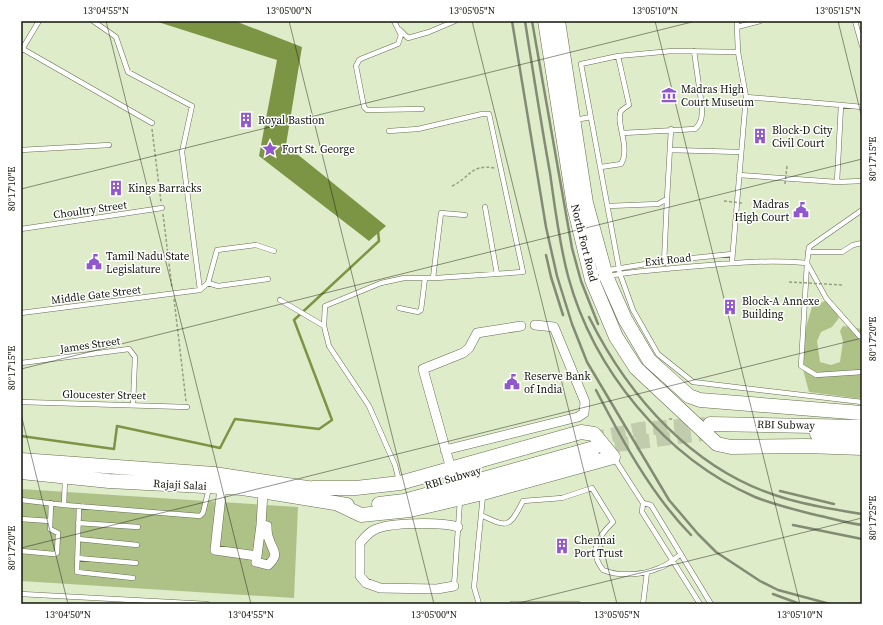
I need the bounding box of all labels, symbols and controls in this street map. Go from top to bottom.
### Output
text: 13°04'55"N [83,4,129,17]
text: 13°05'00"N [266,4,312,17]
text: 13°05'05"N [449,4,495,17]
text: 13°05'10"N [632,4,678,17]
text: 13°05'15"N [815,4,861,17]
place label: Madras High Court Museum [681,82,754,110]
museum icon: Madras High Court Museum [660,86,678,104]
building icon: Royal Bastion [237,111,255,129]
place label: Royal Bastion [258,113,325,128]
place label: Block-D City Civil Court [772,123,833,151]
building icon: Block-D City Civil Court [751,127,769,145]
text: 80°17'15"E [866,137,879,181]
place icon: Fort St. George [261,140,279,158]
place label: Fort St. George [282,142,355,157]
text: 80°17'10"E [5,167,18,211]
building icon: Kings Barracks [107,179,125,197]
place label: Kings Barracks [128,181,202,196]
street label: Choultry Street [52,197,128,223]
place label: Madras High Court [735,197,789,225]
public building icon: Madras High Court [792,201,810,219]
street label: North Fort Road [567,203,601,284]
place label: Tamil Nadu State Legislature [106,249,190,277]
street label: Exit Road [644,250,693,270]
public building icon: Tamil Nadu State Legislature [85,253,103,271]
street label: Middle Gate Street [50,282,142,308]
place label: Block-A Annexe Building [742,294,820,322]
building icon: Block-A Annexe Building [721,298,739,316]
text: 80°17'20"E [866,317,879,361]
street label: James Street [58,333,121,357]
text: 80°17'15"E [5,346,18,390]
place label: Reserve Bank of India [524,369,591,397]
public building icon: Reserve Bank of India [503,373,521,391]
street label: Gloucester Street [62,387,146,403]
street label: RBI Subway [757,417,816,433]
street label: RBI Subway [423,463,483,493]
street label: Rajaji Salai [153,476,207,494]
text: 80°17'25"E [866,496,879,540]
text: 80°17'20"E [5,526,18,570]
place label: Chennai Port Trust [574,533,623,561]
building icon: Chennai Port Trust [553,537,571,555]
text: 13°04'50"N [45,608,91,621]
text: 13°04'55"N [228,608,274,621]
text: 13°05'00"N [411,608,457,621]
text: 13°05'05"N [594,608,640,621]
text: 13°05'10"N [777,608,823,621]

